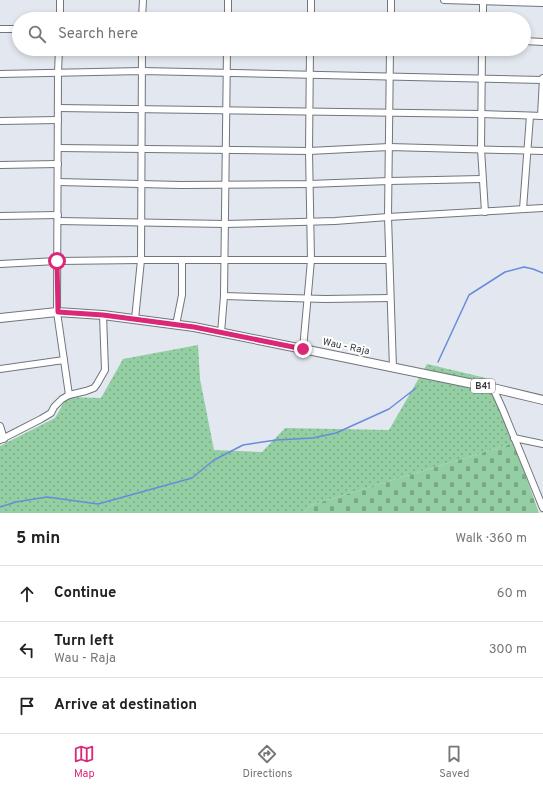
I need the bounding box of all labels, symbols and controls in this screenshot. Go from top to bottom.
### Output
search box [12,12,531,56]
icon: search [26,23,48,45]
text: Search here [58,25,138,44]
route start [48,252,66,270]
street label: Wau - Raja [321,336,371,358]
route end [294,340,312,358]
road number: B41 [471,379,495,393]
text: 5 min [16,528,60,550]
text: Walk · 360 m [455,531,527,547]
icon: ahead [16,583,38,605]
text: Continue [54,584,116,603]
text: 60 m [497,586,527,602]
text: Turn left [54,632,114,651]
icon: left [16,639,38,661]
text: 300 m [489,642,527,658]
text: Wau - Raja [54,651,116,667]
icon: arrive [16,695,38,717]
text: Arrive at destination [54,696,197,715]
tab: Map [73,743,95,781]
tab: Directions [242,743,292,781]
tab: Saved [439,743,470,781]

